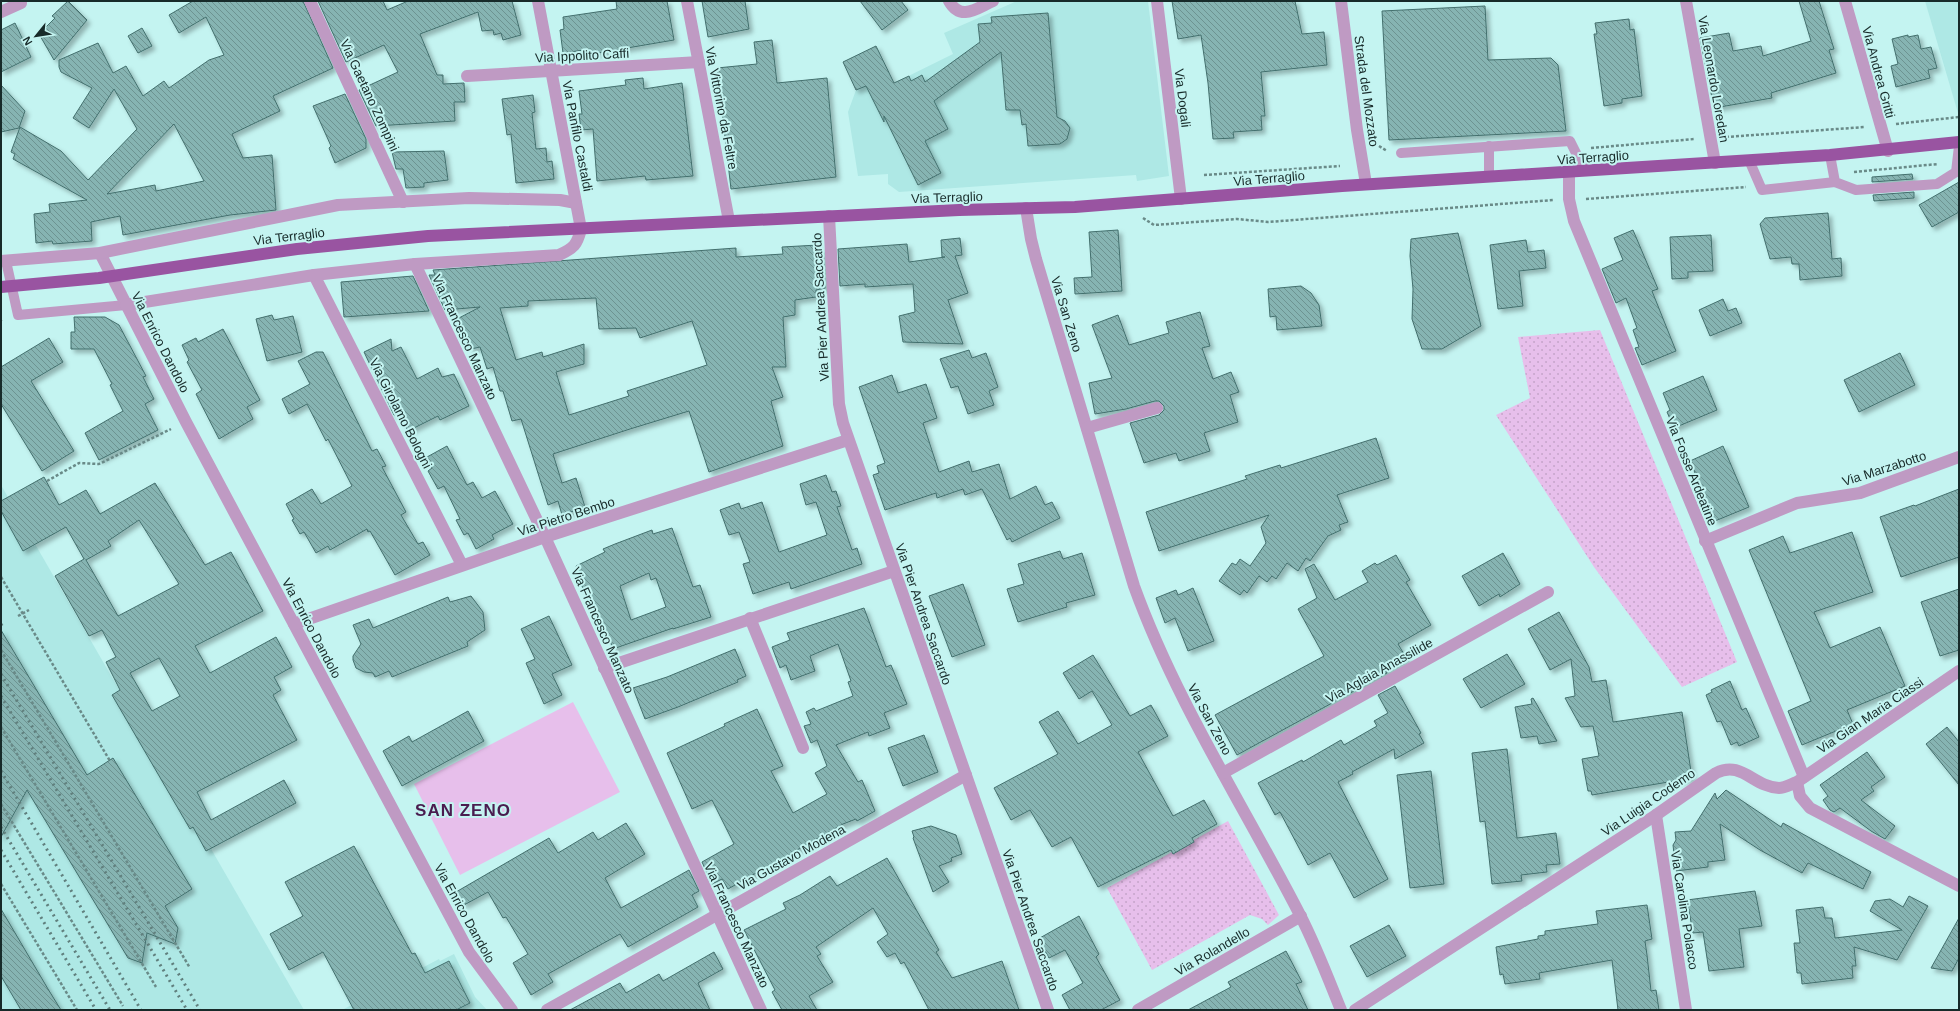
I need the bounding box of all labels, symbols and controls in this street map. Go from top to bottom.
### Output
street label: Via Leonardo Loredan [1695,15,1732,144]
north arrow [16,16,56,56]
street label: Via Andrea Gritti [1859,25,1898,120]
text: N [20,35,35,47]
street label: Strada del Mozzato [1351,35,1382,148]
street label: Via Gaetano Zompini [337,37,402,154]
street label: Via Ippolito Caffi [535,46,630,65]
street label: Via Vittorino da Feltre [702,46,741,171]
street label: Via Dogali [1171,68,1194,128]
street label: Via Panfilo Castaldi [559,79,596,193]
street label: Via Terraglio [1557,148,1629,167]
street label: Via Terraglio [1233,168,1305,189]
street label: Via Terraglio [911,189,983,206]
street label: Via Terraglio [253,225,326,248]
street label: Via Pier Andrea Saccardo [809,232,832,382]
street label: Via Francesco Manzato [429,272,500,402]
street label: Via San Zeno [1048,274,1085,354]
street label: Via Enrico Dandolo [129,289,192,395]
street label: Via Girolamo Bologni [366,356,435,471]
street label: Via Fosse Ardeatine [1663,415,1720,528]
street label: Via Marzabotto [1840,448,1928,489]
street label: Via Pietro Bembo [516,494,616,539]
street label: Via Pier Andrea Saccardo [892,541,955,687]
street label: Via Francesco Manzato [568,565,637,696]
street label: Via Enrico Dandolo [279,576,344,681]
street label: Via Aglaia Anassilide [1323,635,1435,706]
street label: Via Gian Maria Ciassi [1814,674,1926,757]
street label: Via San Zeno [1184,681,1235,757]
street label: Via Luigia Codemo [1599,766,1698,839]
district label: SAN ZENO [415,801,511,820]
street label: Via Gustavo Modena [735,821,849,893]
street label: Via Pier Andrea Saccardo [999,847,1062,993]
street label: Via Carolina Polacco [1668,849,1701,971]
street label: Via Francesco Manzato [701,860,772,990]
street label: Via Enrico Dandolo [431,861,498,965]
street label: Via Rolandello [1172,924,1252,979]

